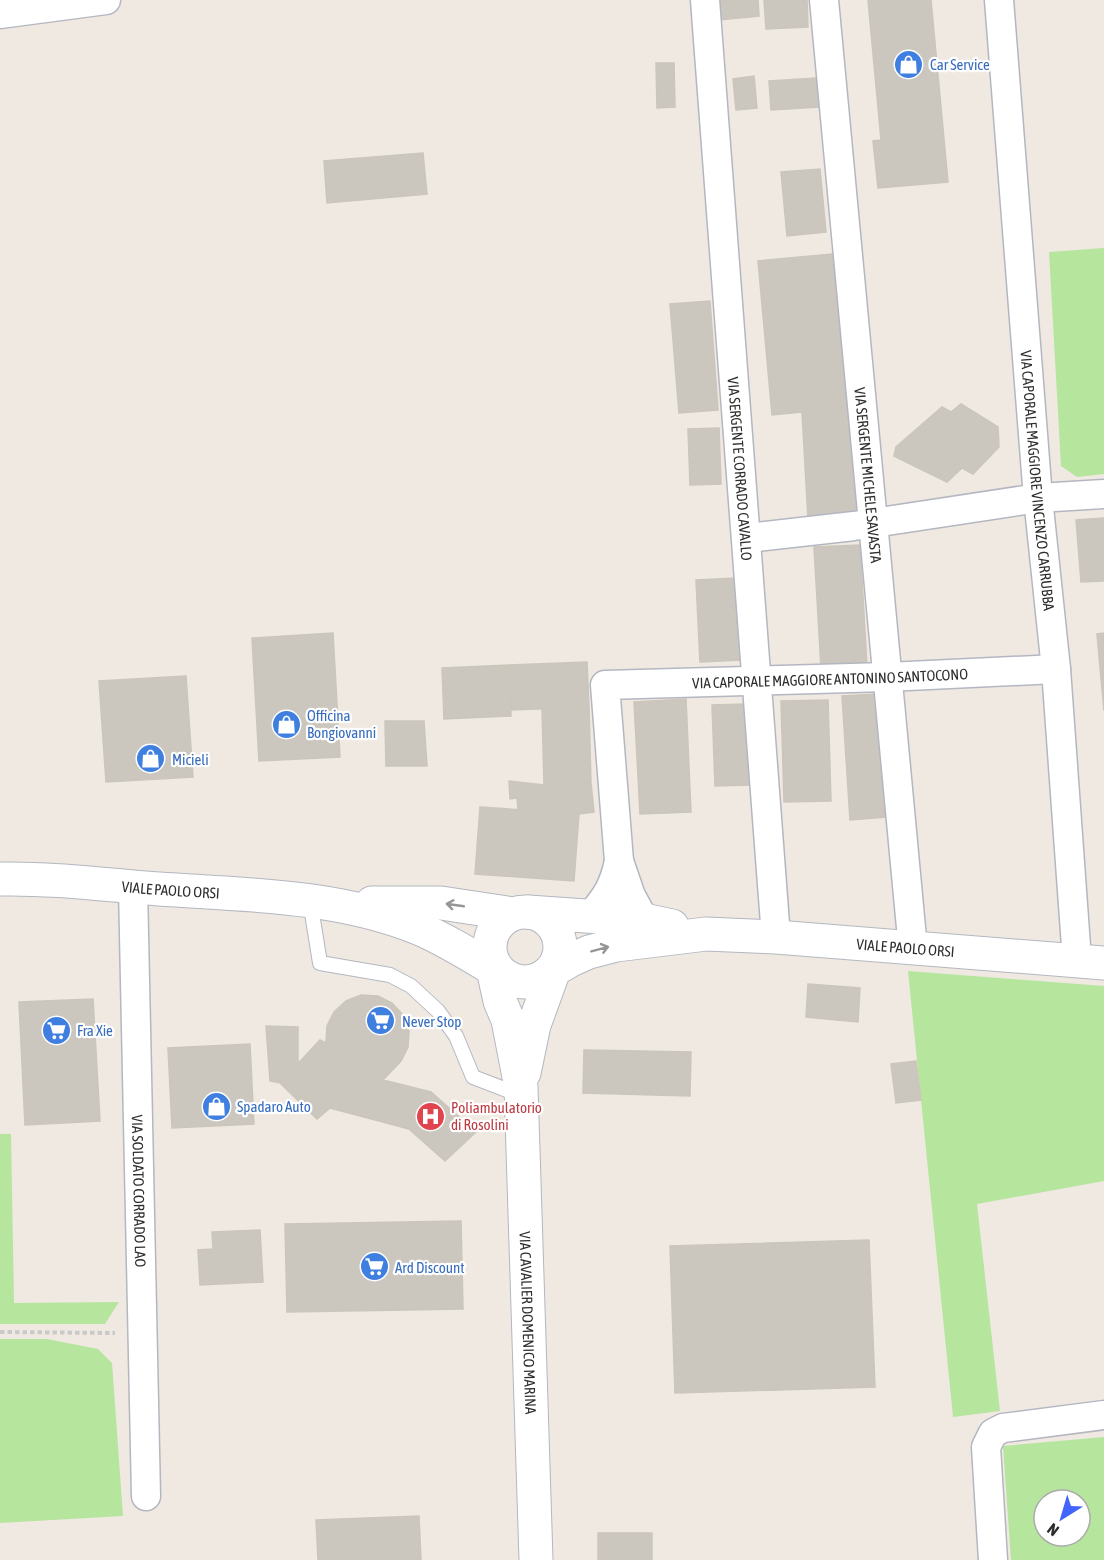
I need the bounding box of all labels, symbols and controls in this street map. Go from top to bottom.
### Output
shop icon: Car Service [893,48,925,80]
place label: Car Service [930,56,990,73]
street label: VIA CAPORALE MAGGIORE VINCENZO CARRUBBA [1018,350,1058,612]
street label: VIA SERGENTE CORRADO CAVALLO [725,376,756,561]
street label: VIA SERGENTE MICHELE SAVASTA [852,386,885,564]
street label: VIA CAPORALE MAGGIORE ANTONINO SANTOCONO [692,665,969,691]
place label: Officina Bongiovanni [307,707,376,741]
shop icon: Officina Bongiovanni [270,708,302,740]
shop icon: Micieli [135,743,167,775]
place label: Micieli [172,751,209,768]
street label: VIALE PAOLO ORSI [121,877,220,901]
one-way arrow [446,900,465,911]
street label: VIALE PAOLO ORSI [856,935,955,960]
one-way arrow [590,943,609,954]
supermarket icon: Never Stop [365,1005,397,1037]
place label: Never Stop [402,1013,461,1030]
supermarket icon: Fra Xie [40,1014,72,1046]
place label: Fra Xie [77,1022,113,1039]
shop icon: Spadaro Auto [200,1090,232,1122]
place label: Spadaro Auto [237,1098,311,1115]
place label: Poliambulatorio di Rosolini [451,1099,542,1133]
hospital icon: Poliambulatorio di Rosolini [414,1100,446,1132]
street label: VIA SOLDATO CORRADO LAO [129,1114,150,1268]
street label: VIA CAVALIER DOMENICO MARINA [517,1231,540,1415]
supermarket icon: Ard Discount [358,1251,390,1283]
place label: Ard Discount [395,1259,465,1276]
north arrow [1032,1488,1092,1548]
text: N [1044,1520,1062,1540]

